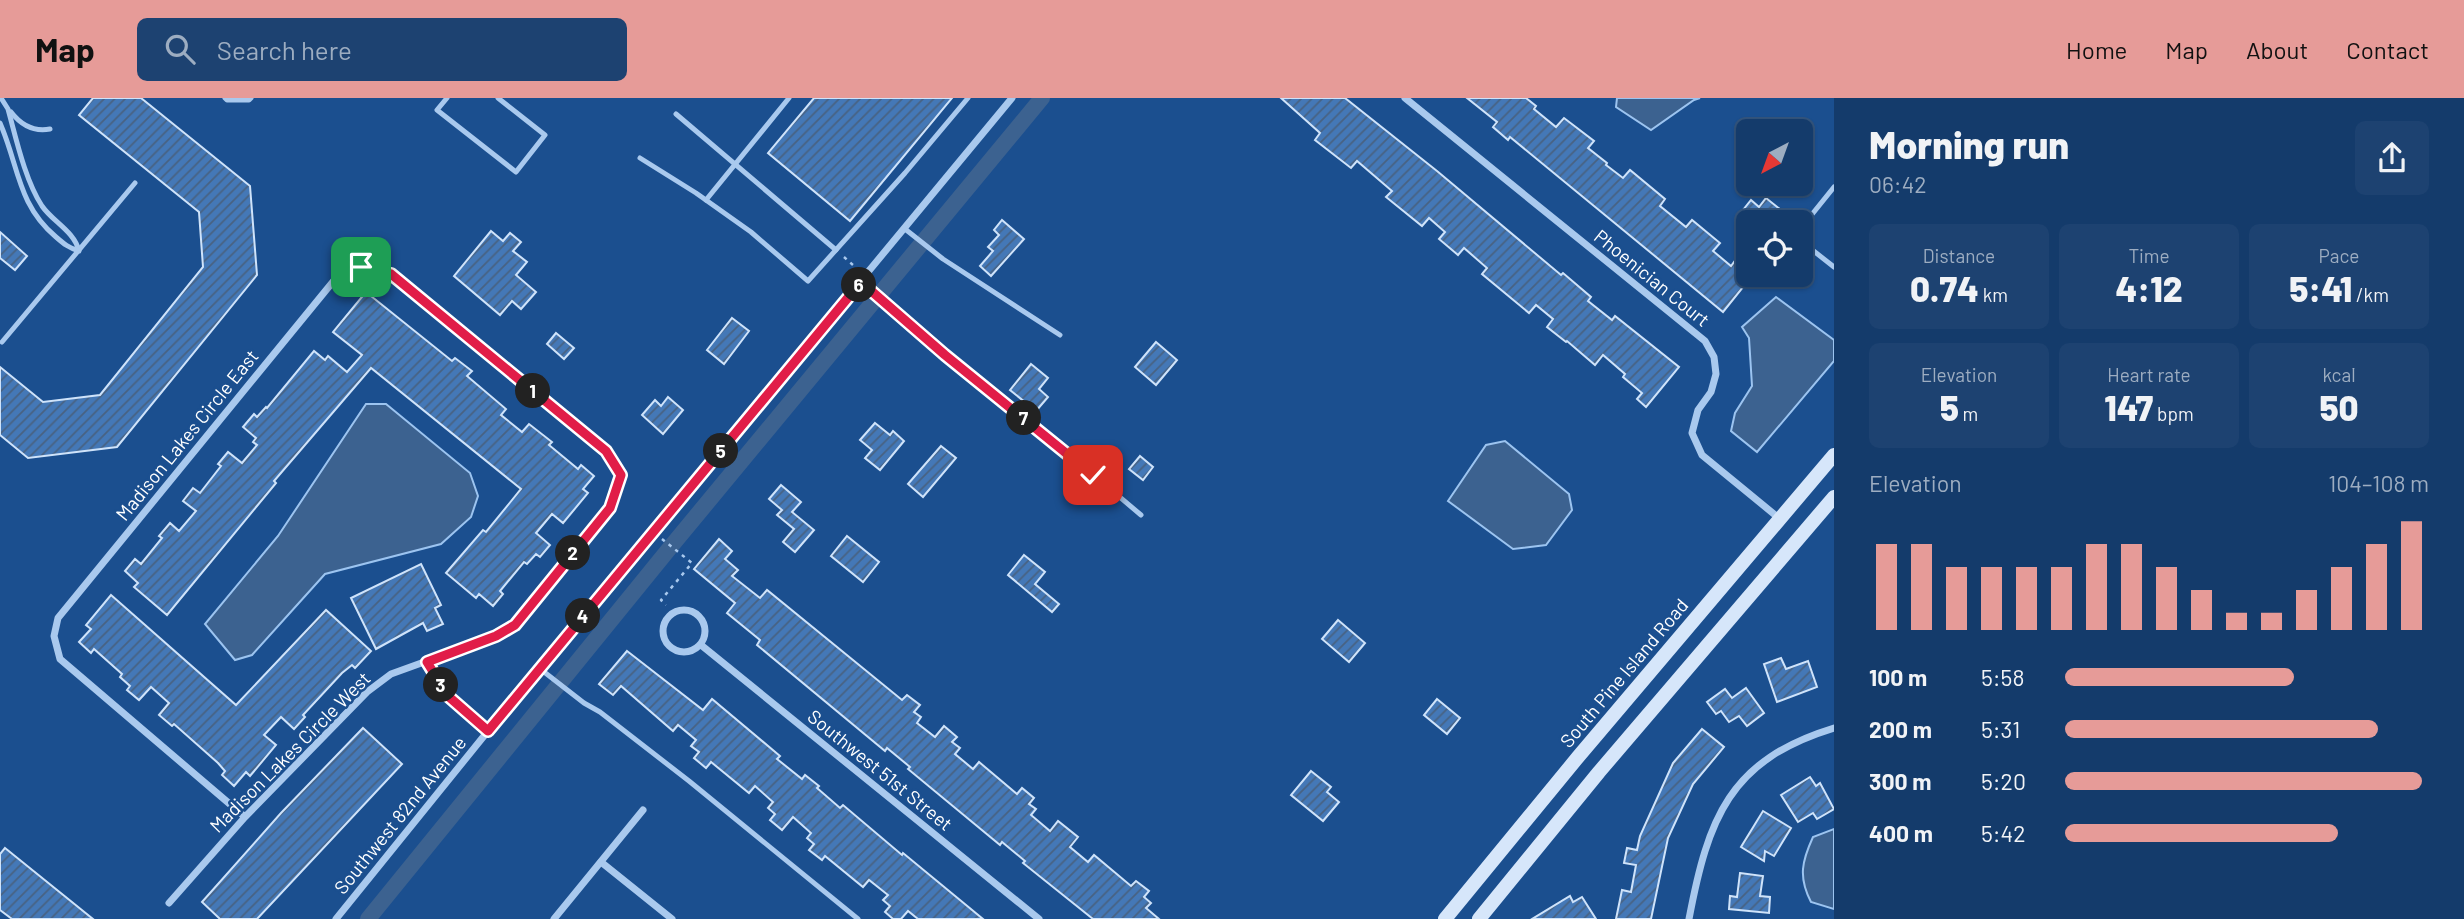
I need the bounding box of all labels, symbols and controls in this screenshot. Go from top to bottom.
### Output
search box [137,18,627,81]
text: Map [35,29,95,69]
icon: search [161,30,199,68]
text: Search here [217,34,352,65]
text: Home [2066,35,2127,64]
text: Map [2165,35,2208,64]
text: About [2246,35,2308,64]
text: Contact [2346,35,2429,64]
north arrow [1736,119,1813,196]
map controls [1736,119,1813,287]
text: Morning run [1869,121,2069,167]
button: share [2355,121,2429,195]
text: 06:42 [1869,170,1927,198]
button: locate [1736,210,1813,287]
street label: Phoenician Court [1590,224,1715,331]
pin [331,237,391,297]
text: Distance [1923,244,1995,267]
text: Time [2128,244,2170,267]
text: Pace [2319,244,2359,267]
icon: arrive [342,248,380,286]
text: 0.74 [1910,267,1979,309]
text: 4:12 [2115,267,2183,309]
text: 5:41 [2289,267,2352,309]
pin: 6 [842,268,876,302]
text: 6 [853,273,864,296]
text: km [1979,283,2008,306]
text: /km [2352,283,2389,306]
street label: Madison Lakes Circle East [111,345,263,525]
text: Elevation [1921,363,1997,386]
text: Heart rate [2107,363,2191,386]
text: kcal [2322,363,2356,386]
pin: 1 [516,374,550,408]
text: 1 [529,379,536,402]
text: 5 [1940,386,1959,428]
text: 147 [2104,386,2153,428]
text: 50 [2319,386,2359,428]
pin: 7 [1006,400,1042,436]
text: m [1959,402,1978,425]
text: bpm [2153,402,2194,425]
text: 7 [1019,406,1028,429]
pin: 5 [704,434,738,468]
text: 5 [715,439,726,462]
pin [1063,445,1123,505]
icon: check [1074,456,1112,494]
text: Elevation [1869,469,1962,497]
text: 104–108 m [2328,469,2429,497]
pin: 2 [556,536,590,570]
text: 2 [567,541,578,564]
street label: South Pine Island Road [1555,594,1693,752]
pin: 4 [566,598,600,634]
text: 4 [577,604,588,627]
text: 100 m [1869,663,1927,691]
text: 5:58 [1981,663,2024,691]
street label: Madison Lakes Circle West [205,667,375,837]
pin: 3 [424,668,458,702]
text: 3 [435,673,446,696]
street label: Southwest 51st Street [803,704,957,835]
text: 200 m [1869,715,1932,743]
text: 5:31 [1981,715,2020,743]
street label: Southwest 82nd Avenue [329,731,470,898]
text: 300 m [1869,767,1931,795]
text: 5:20 [1981,767,2026,795]
text: 400 m [1869,819,1933,847]
text: 5:42 [1981,819,2026,847]

